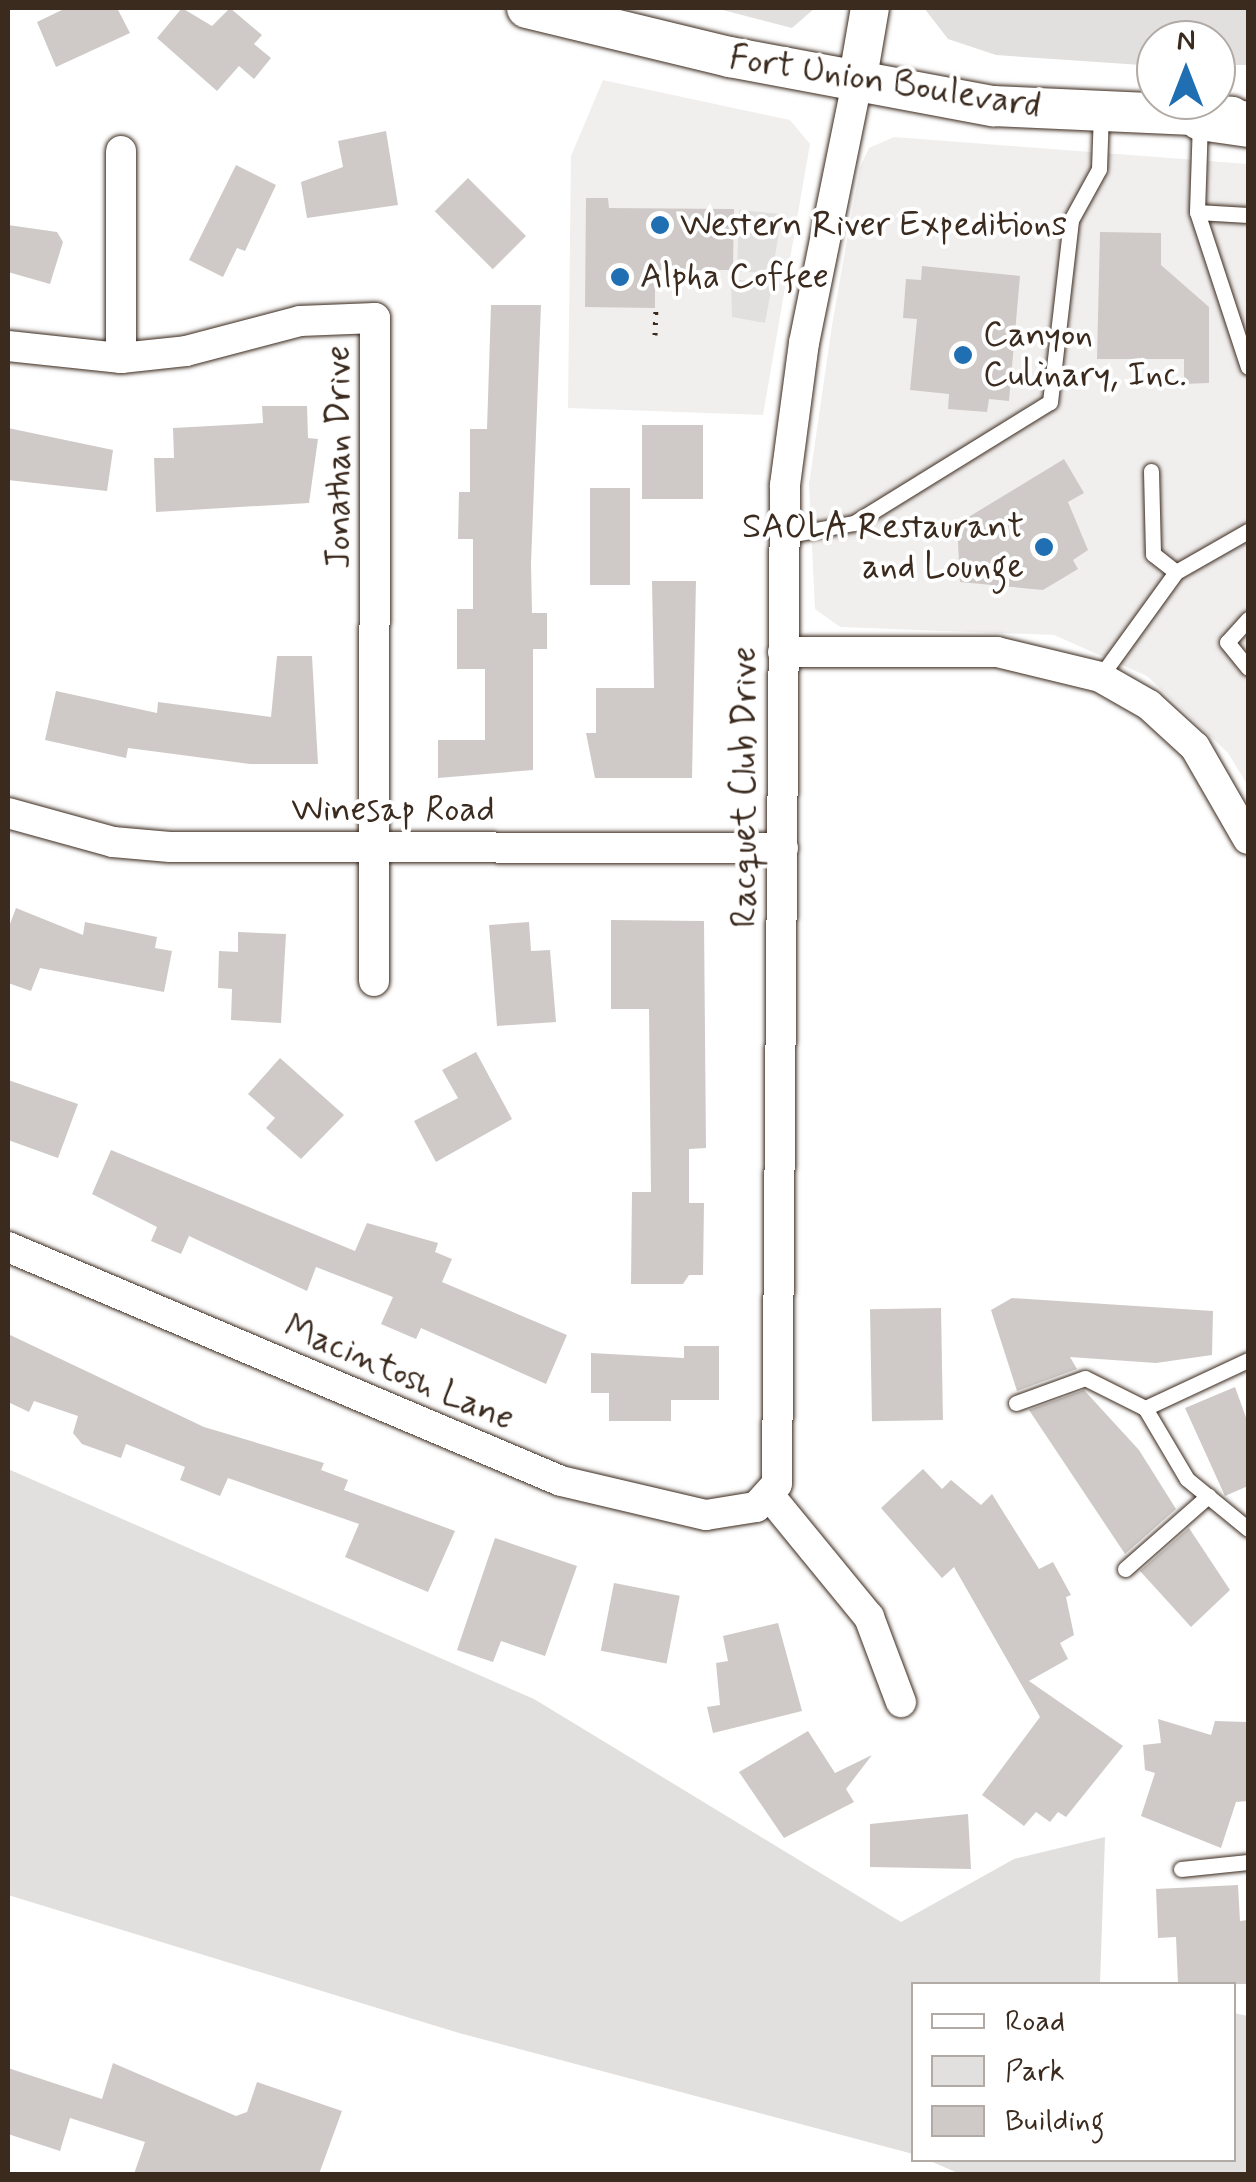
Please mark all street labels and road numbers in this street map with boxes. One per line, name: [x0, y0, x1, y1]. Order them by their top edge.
street label: Fort Union Boulevard: [732, 37, 1038, 127]
street label: Jonathan Drive: [318, 347, 360, 567]
street label: Racquet Club Drive: [724, 644, 766, 930]
street label: Winesap Road: [291, 789, 495, 831]
street label: Macintosh Lane: [278, 1306, 520, 1440]

